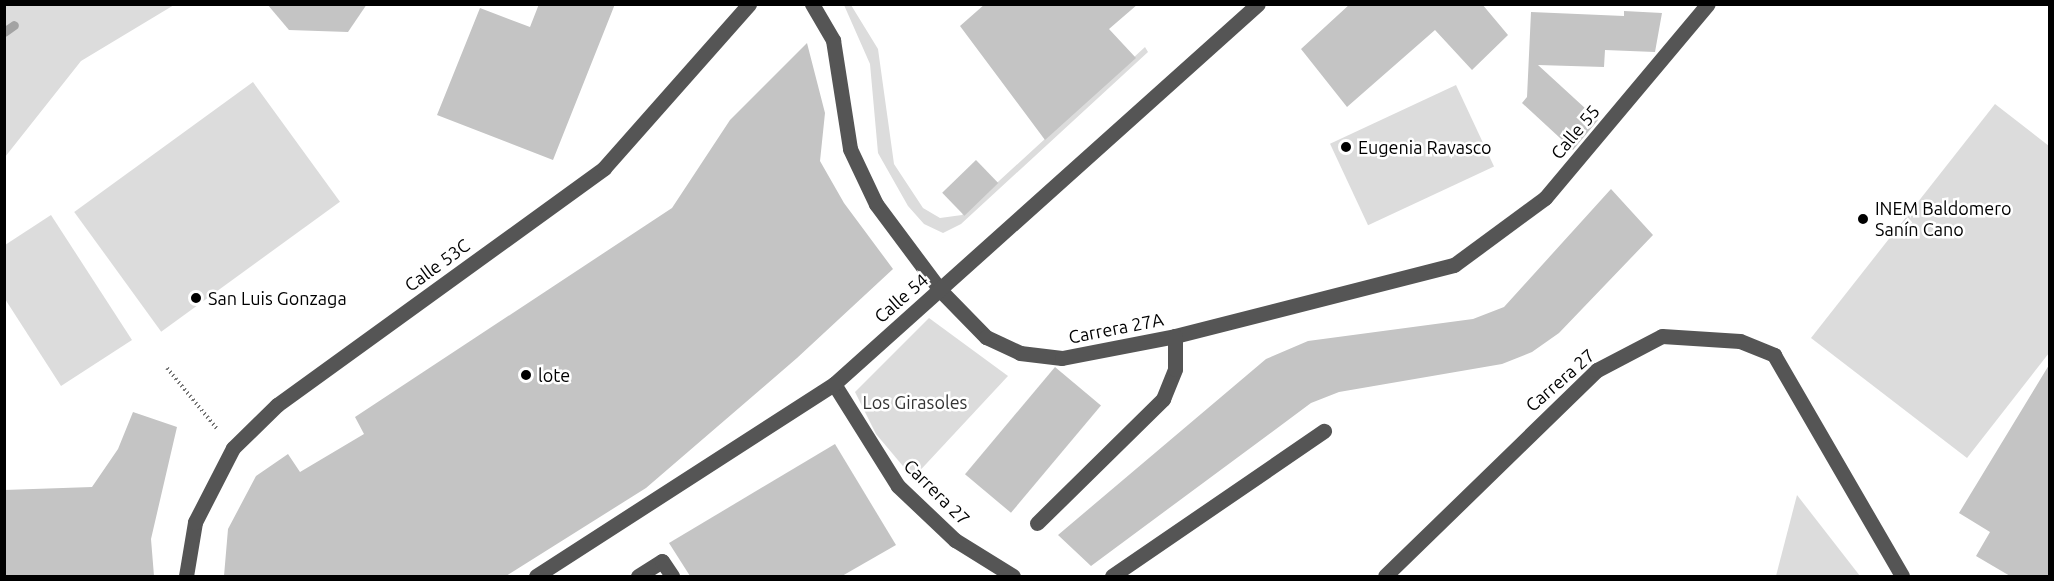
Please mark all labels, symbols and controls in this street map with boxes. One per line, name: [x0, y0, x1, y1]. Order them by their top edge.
street label: Calle 55: [1546, 101, 1604, 163]
place label: Eugenia Ravasco: [1358, 136, 1492, 158]
marker: Eugenia Ravasco: [1339, 140, 1353, 154]
place label: INEM Baldomero Sanín Cano: [1875, 198, 2012, 240]
marker: INEM Baldomero Sanín Cano: [1856, 212, 1870, 226]
street label: Calle 53C: [400, 234, 474, 296]
street label: Calle 54: [870, 269, 932, 327]
place label: San Luis Gonzaga: [208, 287, 347, 309]
marker: San Luis Gonzaga: [189, 291, 203, 305]
street label: Carrera 27A: [1067, 308, 1165, 348]
street label: Carrera 27: [1521, 344, 1599, 416]
place label: lote: [538, 364, 570, 386]
marker: lote: [519, 368, 533, 382]
park label: Los Girasoles: [863, 391, 967, 413]
street label: Carrera 27: [900, 455, 974, 529]

